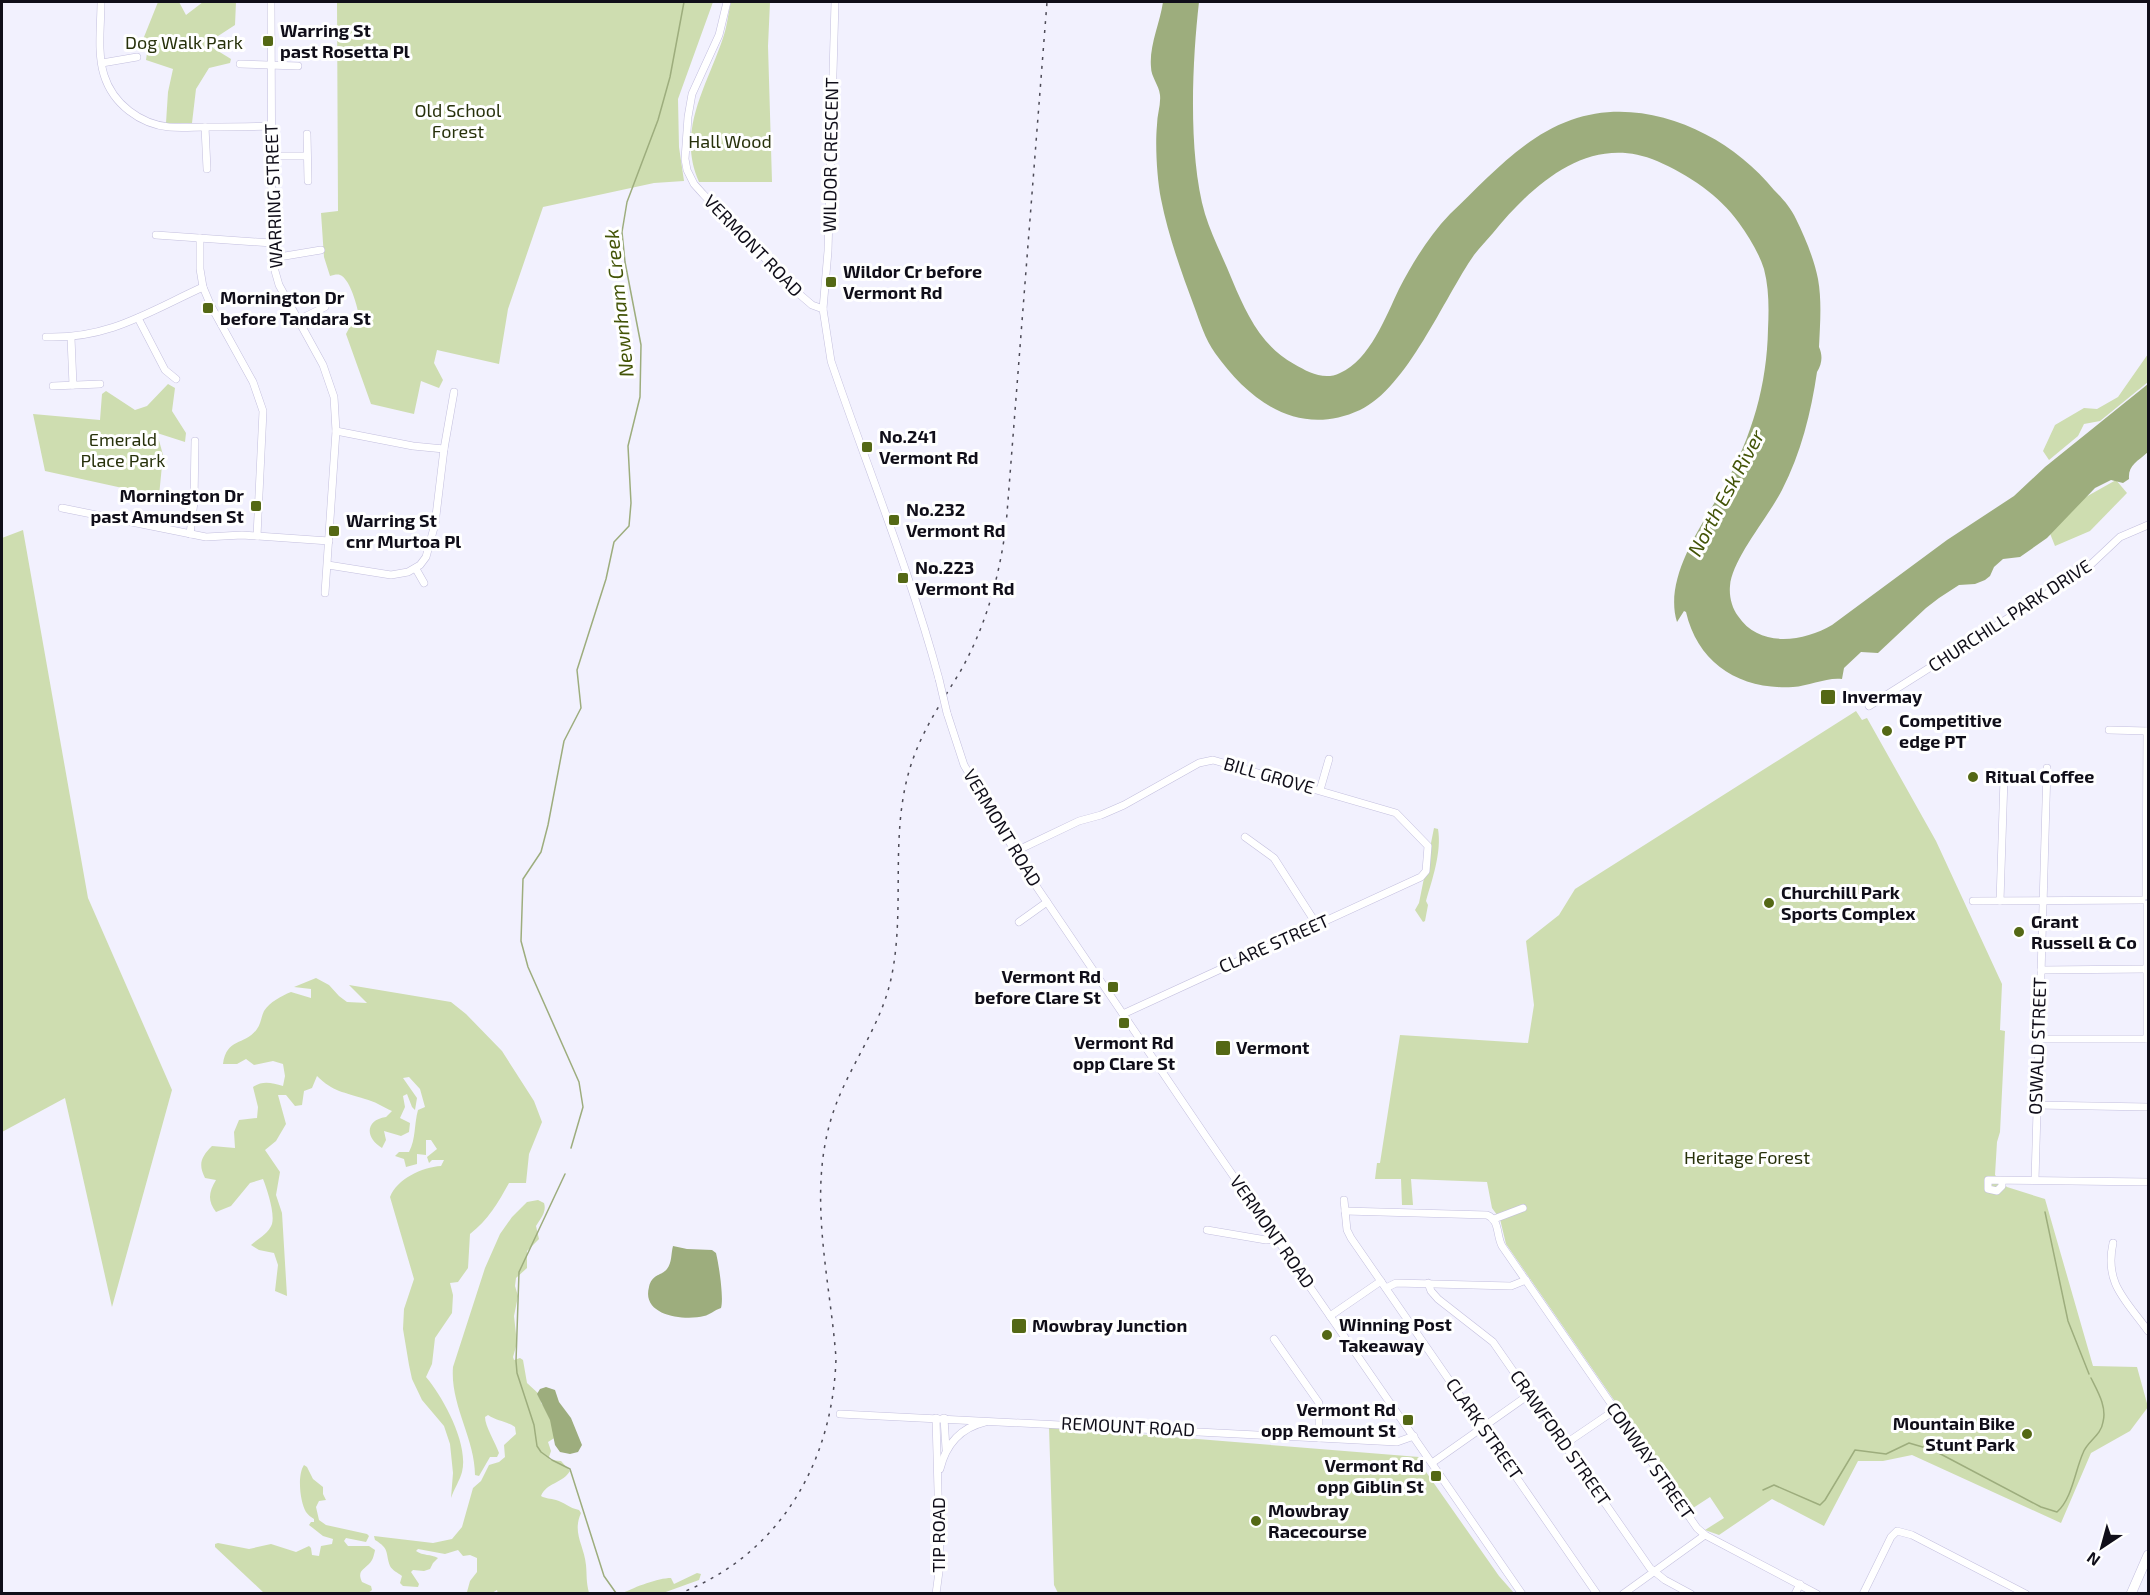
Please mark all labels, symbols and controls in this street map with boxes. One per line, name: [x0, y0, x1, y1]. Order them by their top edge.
place label: Warring St past Rosetta Pl: [280, 19, 410, 62]
park label: Dog Walk Park: [125, 31, 243, 53]
marker: Warring St past Rosetta Pl: [261, 34, 275, 48]
street label: WILDOR CRESCENT: [818, 77, 842, 233]
park label: Old School Forest: [415, 99, 502, 142]
street label: WARRING STREET: [259, 123, 287, 269]
park label: Hall Wood: [688, 130, 772, 152]
street label: VERMONT ROAD: [700, 190, 808, 301]
water label: Newnham Creek: [598, 228, 638, 379]
place label: Wildor Cr before Vermont Rd: [843, 260, 982, 303]
marker: Wildor Cr before Vermont Rd: [824, 275, 838, 289]
place label: Mornington Dr before Tandara St: [220, 286, 371, 329]
marker: Mornington Dr before Tandara St: [201, 301, 215, 315]
water label: North Esk River: [1682, 424, 1769, 560]
place label: No.241 Vermont Rd: [879, 425, 979, 468]
park label: Emerald Place Park: [81, 428, 166, 471]
marker: No.241 Vermont Rd: [860, 440, 874, 454]
place label: Mornington Dr past Amundsen St: [90, 484, 245, 527]
place label: No.232 Vermont Rd: [906, 498, 1006, 541]
marker: Mornington Dr past Amundsen St: [249, 499, 263, 513]
place label: Warring St cnr Murtoa Pl: [346, 509, 461, 552]
marker: No.232 Vermont Rd: [887, 513, 901, 527]
marker: Warring St cnr Murtoa Pl: [327, 524, 341, 538]
street label: CHURCHILL PARK DRIVE: [1924, 554, 2095, 676]
place label: No.223 Vermont Rd: [915, 556, 1015, 599]
marker: No.223 Vermont Rd: [896, 571, 910, 585]
place label: Invermay: [1842, 685, 1923, 707]
marker: Invermay: [1819, 688, 1837, 706]
place label: Competitive edge PT: [1899, 709, 2002, 752]
marker: Competitive edge PT: [1880, 724, 1894, 738]
street label: BILL GROVE: [1221, 752, 1317, 798]
street label: VERMONT ROAD: [959, 765, 1047, 890]
place label: Ritual Coffee: [1985, 765, 2094, 787]
marker: Ritual Coffee: [1966, 770, 1980, 784]
place label: Churchill Park Sports Complex: [1781, 881, 1916, 924]
marker: Churchill Park Sports Complex: [1762, 896, 1776, 910]
street label: CLARE STREET: [1215, 909, 1333, 977]
place label: Grant Russell & Co: [2031, 910, 2137, 953]
marker: Grant Russell & Co: [2012, 925, 2026, 939]
place label: Vermont Rd before Clare St: [975, 965, 1102, 1008]
street label: OSWALD STREET: [2024, 976, 2050, 1115]
marker: Vermont Rd before Clare St: [1106, 980, 1120, 994]
marker: Vermont Rd opp Clare St: [1117, 1016, 1131, 1030]
place label: Vermont Rd opp Clare St: [1073, 1031, 1176, 1074]
place label: Vermont: [1236, 1036, 1310, 1058]
marker: Vermont: [1214, 1039, 1232, 1057]
park label: Heritage Forest: [1684, 1146, 1810, 1168]
street label: VERMONT ROAD: [1226, 1171, 1320, 1292]
place label: Winning Post Takeaway: [1339, 1313, 1453, 1356]
place label: Mowbray Junction: [1032, 1314, 1187, 1336]
marker: Mowbray Junction: [1010, 1317, 1028, 1335]
marker: Winning Post Takeaway: [1320, 1328, 1334, 1342]
street label: CRAWFORD STREET: [1506, 1365, 1616, 1510]
street label: CLARK STREET: [1442, 1374, 1528, 1484]
place label: Vermont Rd opp Remount St: [1261, 1398, 1397, 1441]
street label: CONWAY STREET: [1602, 1398, 1700, 1524]
street label: REMOUNT ROAD: [1061, 1412, 1196, 1440]
place label: Mountain Bike Stunt Park: [1893, 1412, 2015, 1455]
marker: Vermont Rd opp Remount St: [1401, 1413, 1415, 1427]
marker: Mountain Bike Stunt Park: [2020, 1427, 2034, 1441]
place label: Vermont Rd opp Giblin St: [1317, 1454, 1425, 1497]
marker: Vermont Rd opp Giblin St: [1429, 1469, 1443, 1483]
street label: TIP ROAD: [927, 1497, 949, 1573]
place label: Mowbray Racecourse: [1268, 1499, 1367, 1542]
marker: Mowbray Racecourse: [1249, 1514, 1263, 1528]
north arrow: [2072, 1517, 2132, 1577]
text: N: [2083, 1548, 2103, 1571]

